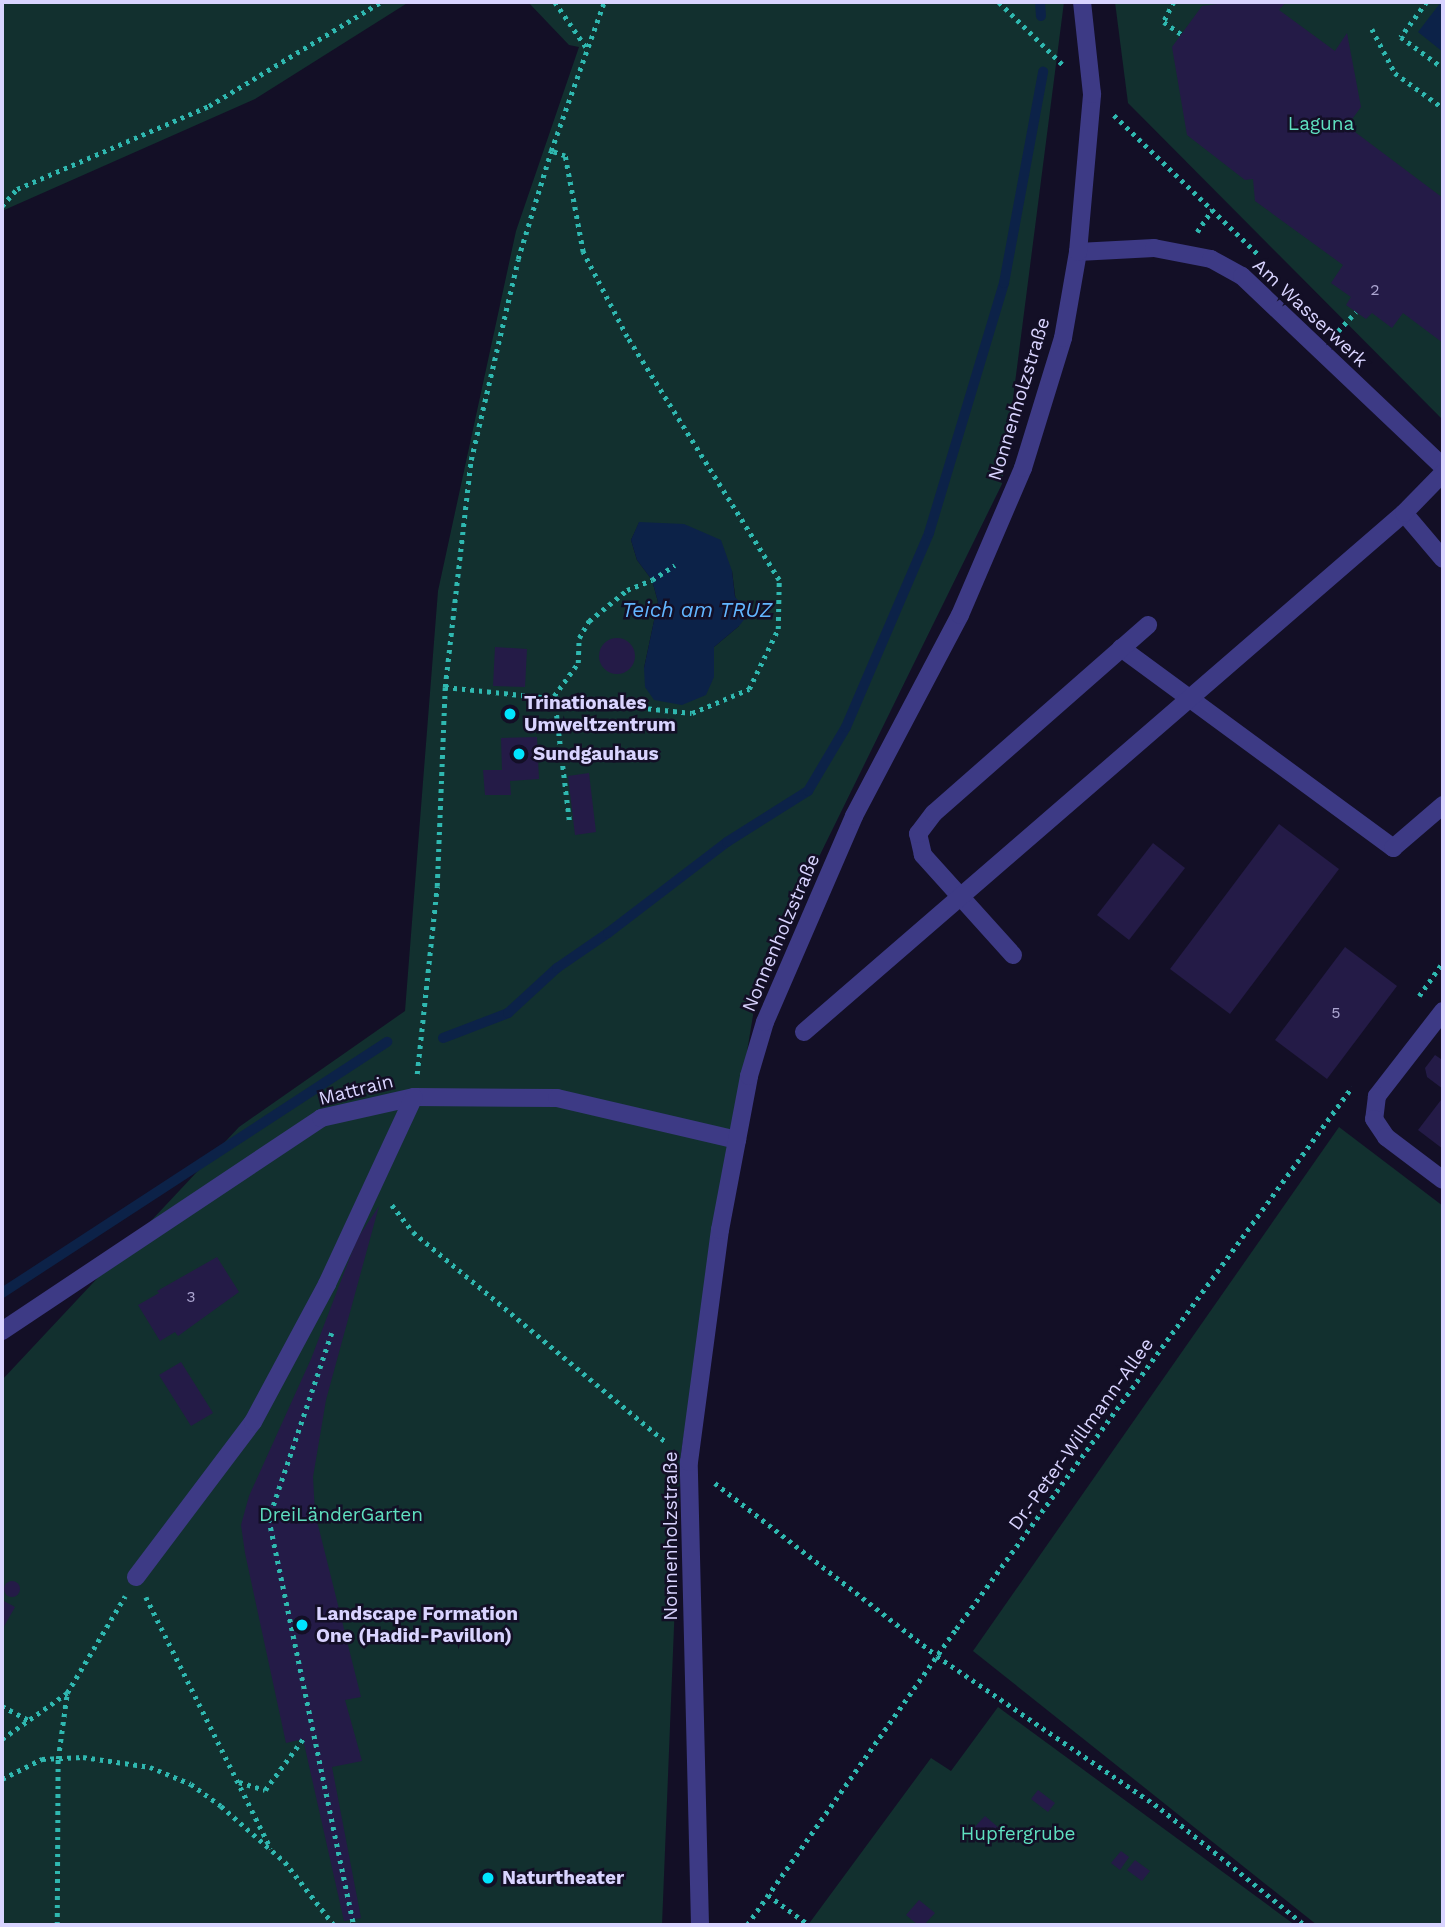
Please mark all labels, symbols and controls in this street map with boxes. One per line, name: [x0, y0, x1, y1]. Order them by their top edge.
park label: Laguna: [1288, 113, 1354, 135]
street label: Am Wasserwerk: [1248, 254, 1372, 372]
house number: 2: [1370, 280, 1380, 300]
street label: Nonnenholzstraße: [983, 315, 1055, 483]
water label: Teich am TRUZ: [621, 597, 773, 623]
place label: Trinationales Umweltzentrum: [524, 692, 676, 736]
marker: Trinationales Umweltzentrum: [502, 706, 518, 722]
place label: Sundgauhaus: [533, 743, 659, 765]
marker: Sundgauhaus: [511, 746, 527, 762]
street label: Nonnenholzstraße: [737, 851, 825, 1015]
house number: 5: [1331, 1003, 1341, 1023]
street label: Mattrain: [316, 1070, 396, 1110]
house number: 3: [186, 1287, 196, 1307]
street label: Dr.-Peter-Willmann-Allee: [1004, 1333, 1158, 1535]
street label: Nonnenholzstraße: [660, 1451, 682, 1621]
park label: DreiLänderGarten: [259, 1504, 423, 1526]
place label: Landscape Formation One (Hadid-Pavillon): [316, 1603, 518, 1647]
marker: Landscape Formation One (Hadid-Pavillon): [294, 1617, 310, 1633]
park label: Hupfergrube: [960, 1823, 1076, 1845]
place label: Naturtheater: [502, 1867, 624, 1889]
marker: Naturtheater: [480, 1870, 496, 1886]

